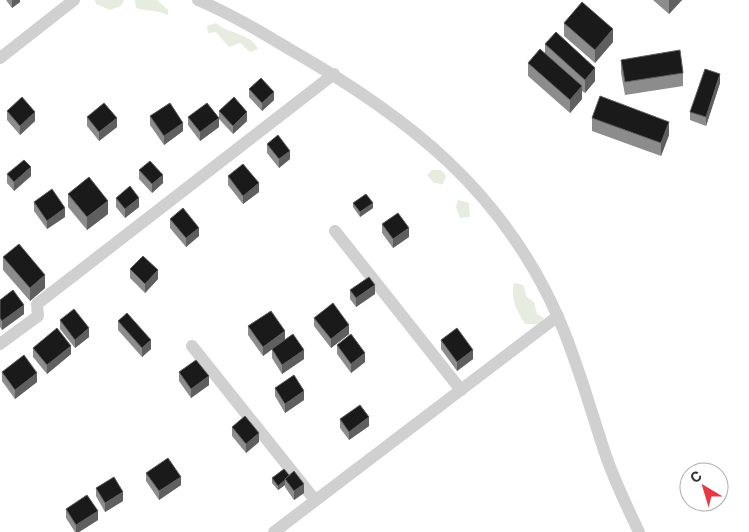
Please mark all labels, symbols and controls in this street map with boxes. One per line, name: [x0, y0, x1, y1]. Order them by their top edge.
north arrow: [679, 462, 729, 512]
text: С: [686, 466, 705, 486]

